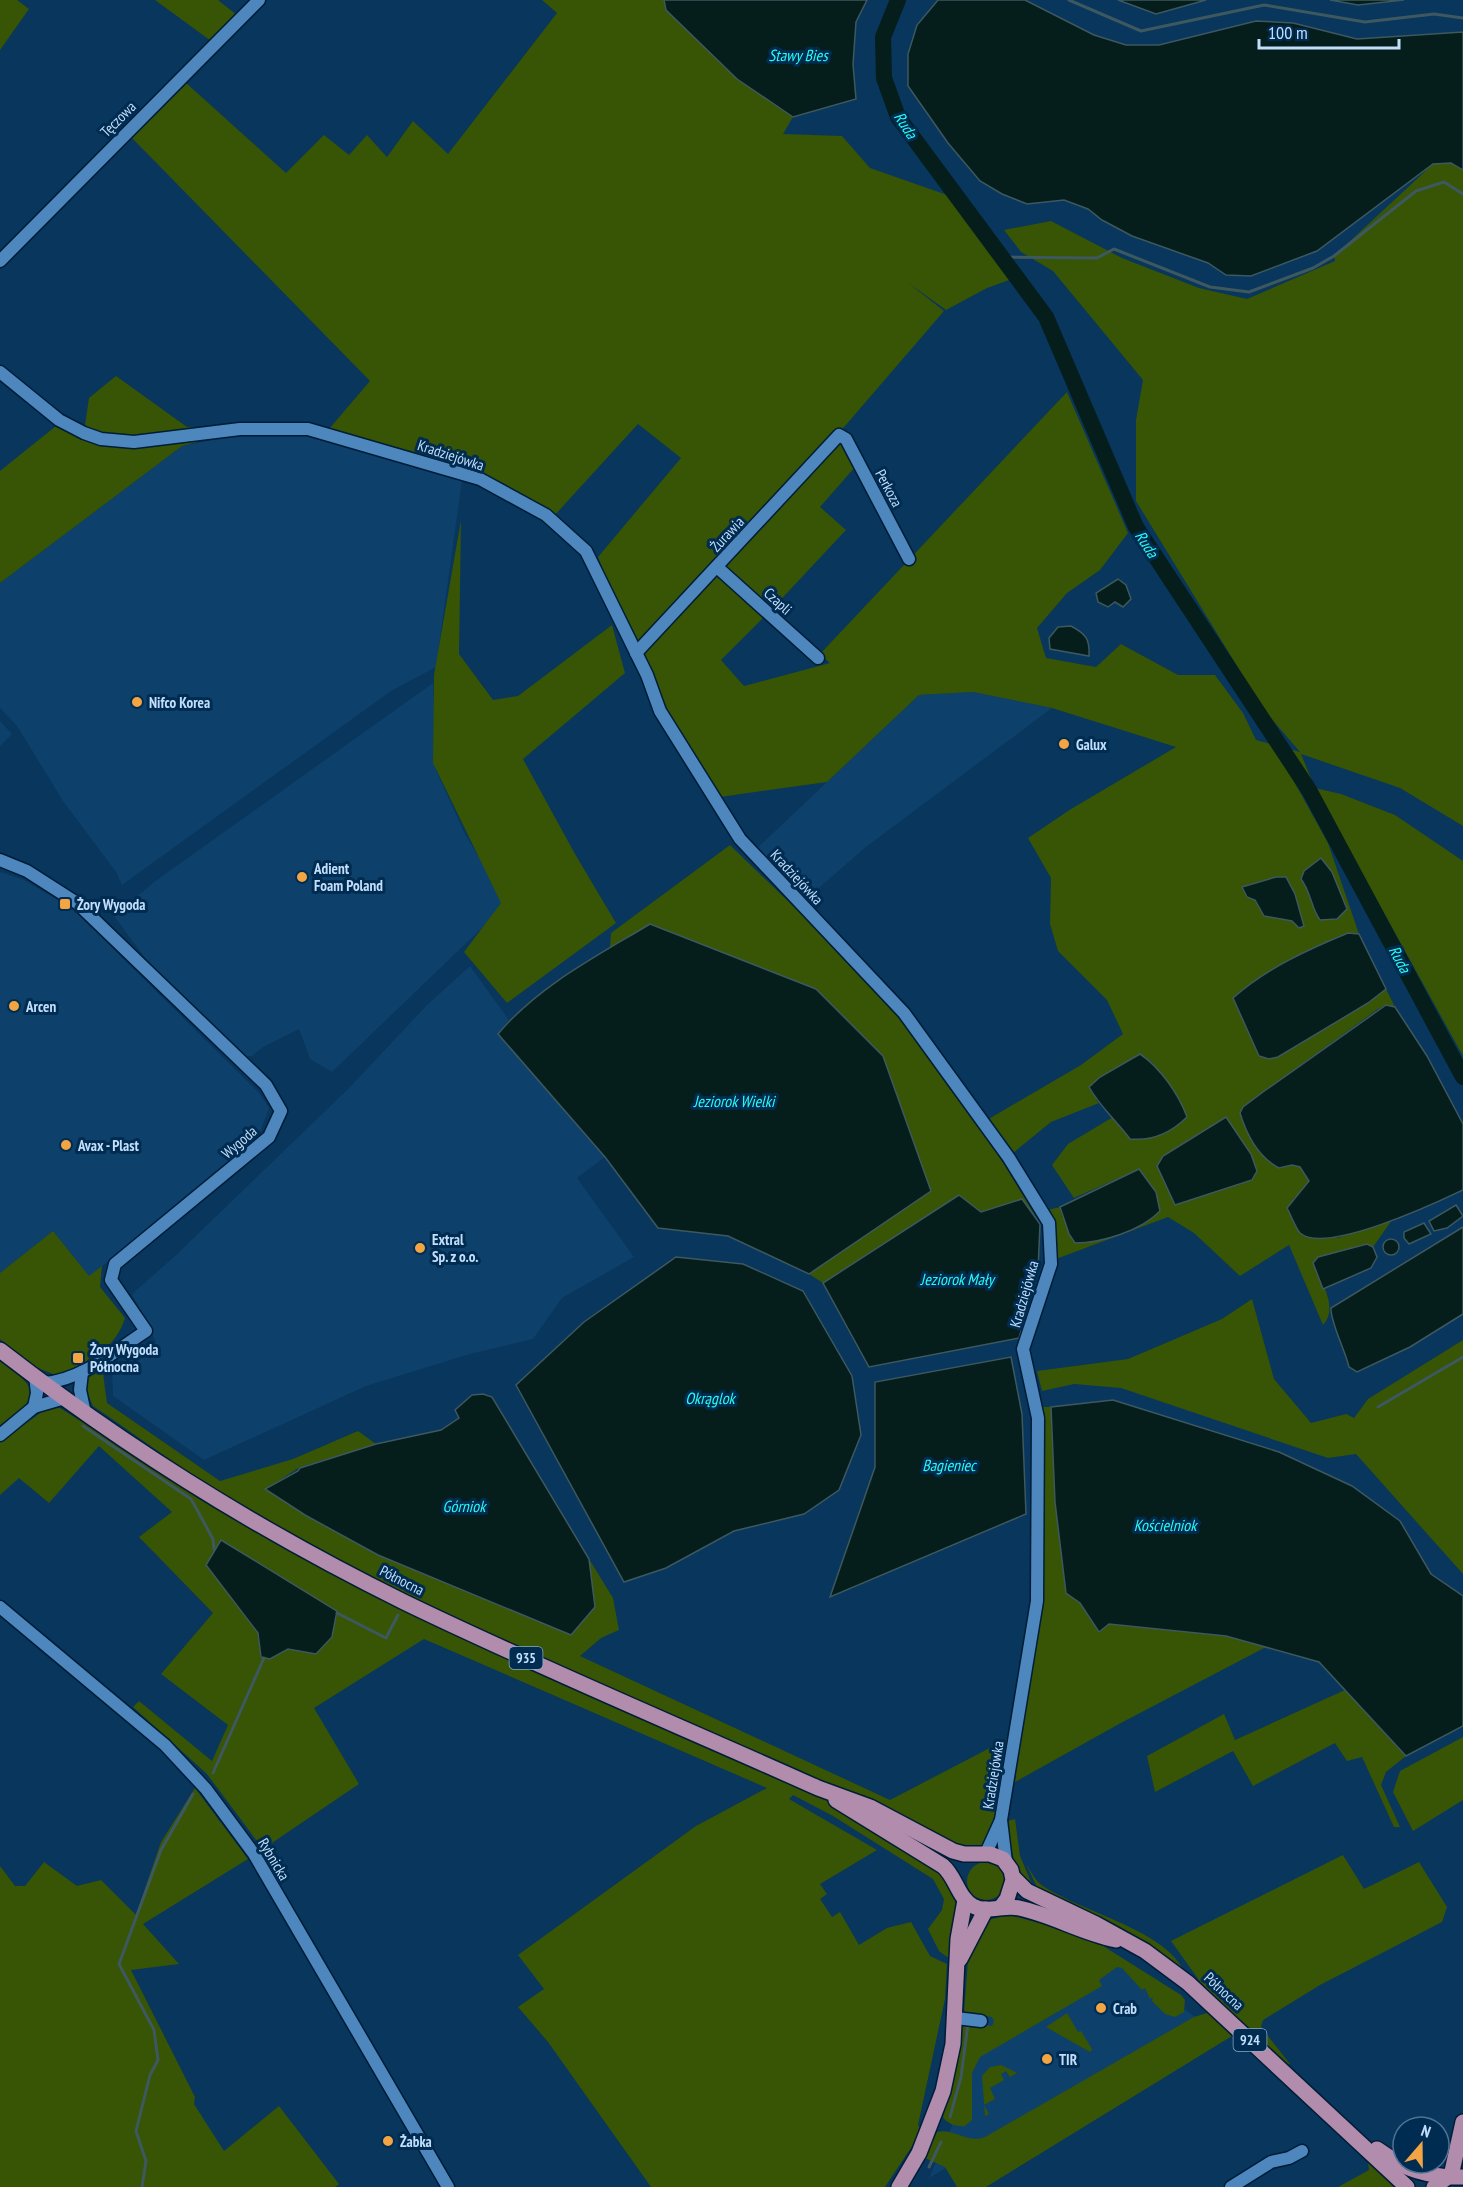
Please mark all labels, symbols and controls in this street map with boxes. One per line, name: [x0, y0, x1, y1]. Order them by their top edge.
scale bar: [1259, 12, 1398, 50]
text: 100 m: [1268, 21, 1308, 44]
water label: Stawy Bies: [768, 45, 829, 65]
street label: Tęczowa: [96, 97, 140, 141]
water label: Ruda: [890, 108, 923, 144]
street label: Kradziejówka: [415, 435, 487, 475]
street label: Perkoza: [871, 466, 907, 510]
street label: Żurawia: [706, 512, 748, 556]
water label: Ruda: [1131, 527, 1164, 563]
street label: Czapli: [760, 583, 796, 619]
place label: Nifco Korea: [149, 693, 210, 712]
marker: Nifco Korea: [130, 695, 144, 709]
place label: Galux: [1076, 735, 1107, 754]
marker: Galux: [1057, 737, 1071, 751]
street label: Kradziejówka: [767, 845, 827, 909]
place label: Adient Foam Poland: [313, 859, 383, 895]
marker: Adient Foam Poland: [295, 870, 309, 884]
place label: Żory Wygoda: [77, 895, 145, 914]
marker: Żory Wygoda: [58, 897, 72, 911]
water label: Ruda: [1385, 942, 1416, 977]
place label: Arcen: [25, 997, 56, 1016]
marker: Arcen: [7, 999, 21, 1013]
water label: Jeziorok Wielki: [693, 1091, 777, 1111]
street label: Wygoda: [217, 1121, 261, 1163]
place label: Avax - Plast: [77, 1136, 139, 1155]
marker: Avax - Plast: [59, 1138, 73, 1152]
place label: Extral Sp. z o.o.: [432, 1230, 478, 1266]
marker: Extral Sp. z o.o.: [413, 1241, 427, 1255]
street label: Kradziejówka: [1005, 1258, 1043, 1330]
water label: Jeziorok Mały: [919, 1269, 996, 1289]
place label: Żory Wygoda Północna: [90, 1340, 158, 1376]
marker: Żory Wygoda Północna: [71, 1351, 85, 1365]
water label: Okrąglok: [685, 1388, 737, 1408]
water label: Bagieniec: [922, 1455, 978, 1475]
water label: Górniok: [443, 1496, 487, 1516]
water label: Kościelniok: [1134, 1515, 1198, 1535]
street label: Północna: [377, 1561, 427, 1599]
road number: 935: [510, 1647, 542, 1669]
street label: Kradziejówka: [978, 1740, 1008, 1810]
street label: Rybnicka: [254, 1834, 294, 1884]
street label: Północna: [1200, 1968, 1248, 2014]
place label: Crab: [1113, 1999, 1137, 2018]
marker: Crab: [1094, 2001, 1108, 2015]
road number: 924: [1234, 2029, 1266, 2051]
place label: TIR: [1059, 2050, 1078, 2069]
marker: TIR: [1040, 2052, 1054, 2066]
north arrow: [1391, 2115, 1451, 2175]
text: N: [1419, 2120, 1434, 2142]
place label: Żabka: [400, 2132, 432, 2151]
marker: Żabka: [381, 2134, 395, 2148]

